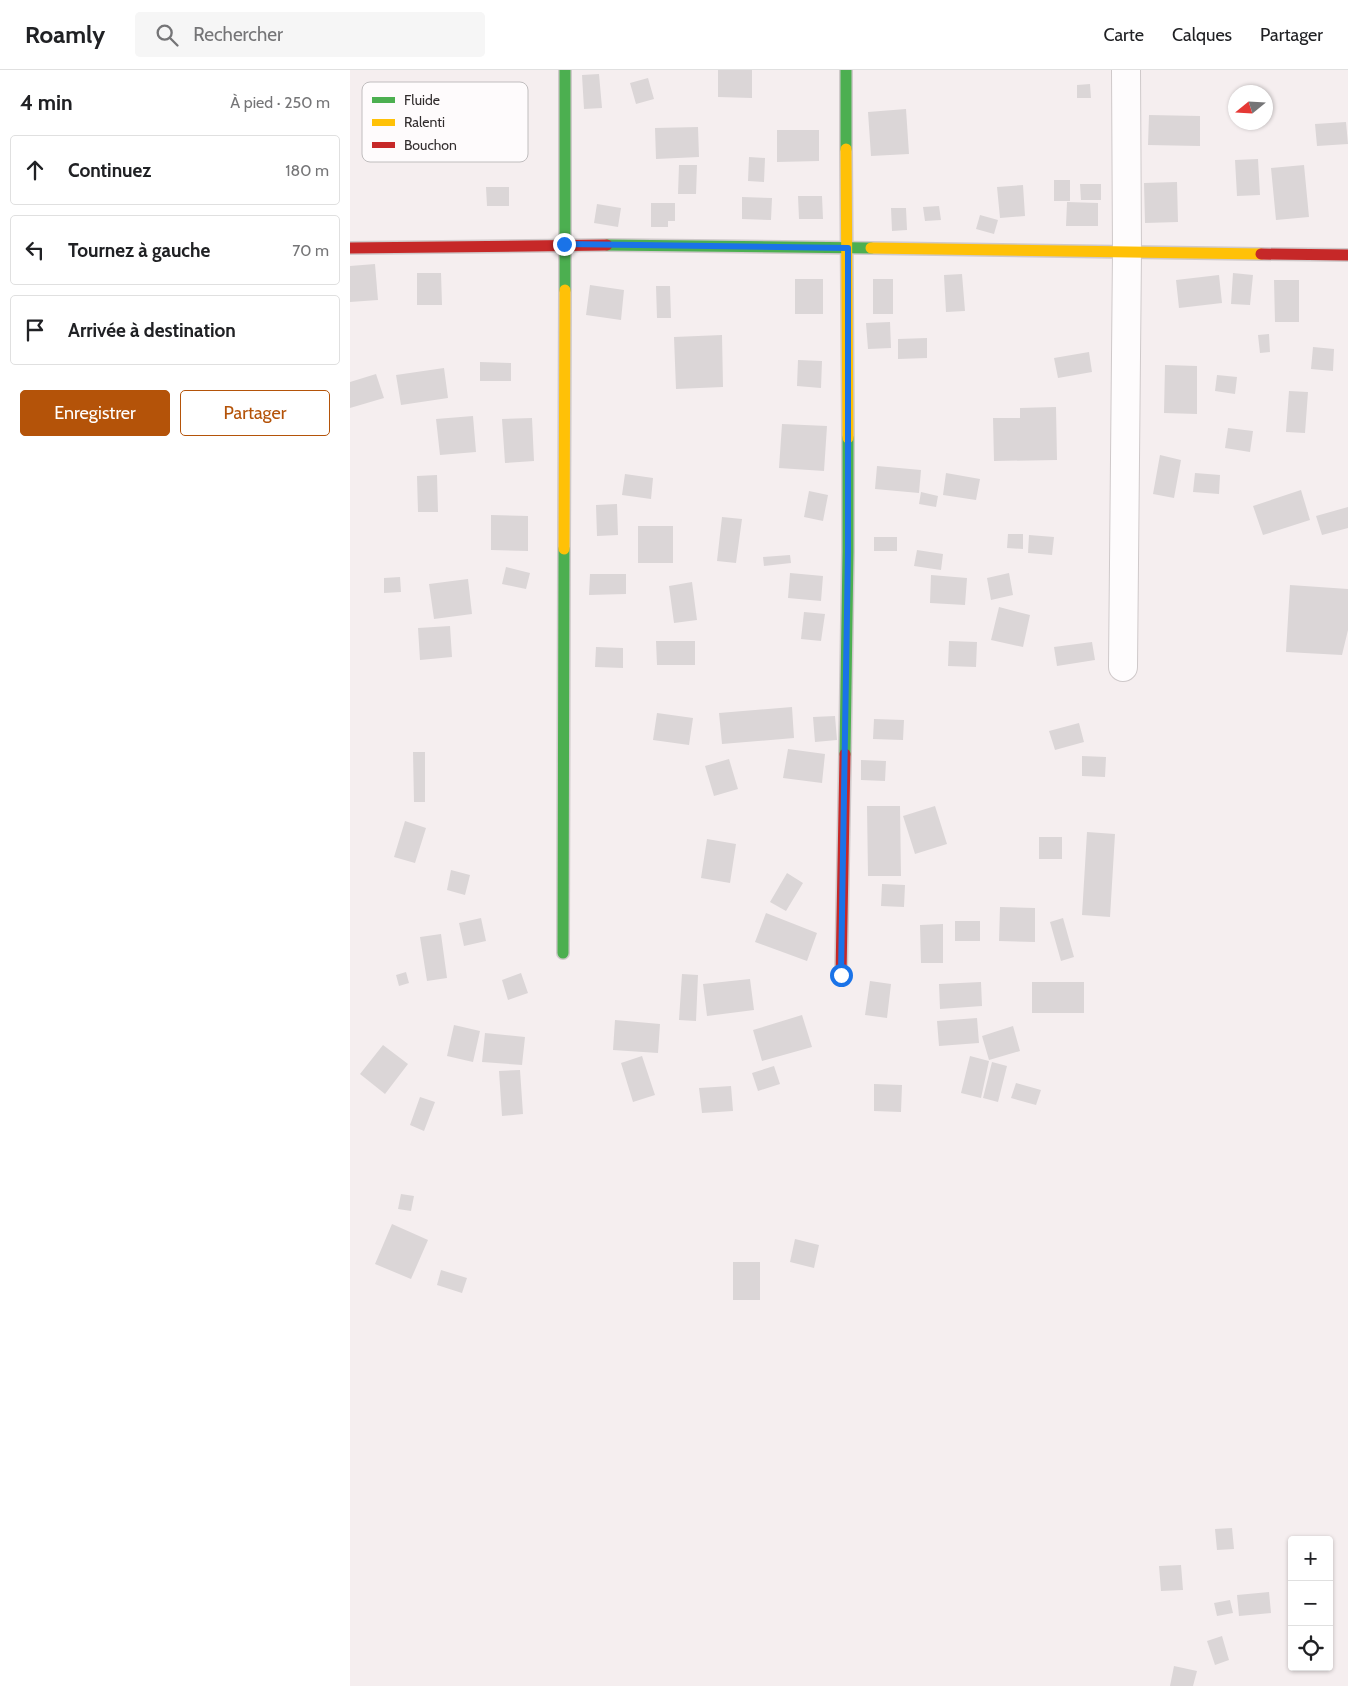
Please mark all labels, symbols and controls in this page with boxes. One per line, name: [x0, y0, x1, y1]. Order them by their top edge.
search box: [135, 12, 485, 57]
text: Roamly: [25, 20, 105, 49]
icon: search: [153, 21, 181, 49]
text: Rechercher: [193, 23, 283, 46]
text: Carte: [1103, 24, 1144, 46]
text: Calques: [1172, 24, 1232, 46]
text: Partager: [1260, 24, 1323, 46]
legend: [362, 82, 528, 162]
north arrow: [1228, 85, 1273, 130]
text: 4 min: [20, 90, 73, 115]
text: Fluide: [404, 91, 440, 109]
text: À pied · 250 m: [230, 93, 330, 112]
text: Ralenti: [404, 113, 445, 131]
text: Bouchon: [404, 136, 457, 154]
icon: ahead: [21, 156, 49, 184]
text: Continuez: [68, 159, 151, 182]
text: 180 m: [285, 161, 329, 180]
route end: [553, 233, 576, 256]
icon: left: [21, 236, 49, 264]
text: Tournez à gauche: [68, 239, 210, 262]
text: 70 m: [292, 241, 329, 260]
icon: arrive: [21, 316, 49, 344]
text: Arrivée à destination: [68, 319, 236, 342]
button: Enregistrer: [20, 390, 170, 436]
button: Partager: [180, 390, 330, 436]
route start: [830, 964, 853, 987]
map controls: [1288, 1536, 1333, 1671]
button: +: [1288, 1536, 1333, 1581]
button: −: [1288, 1581, 1333, 1626]
button: locate: [1288, 1626, 1333, 1671]

